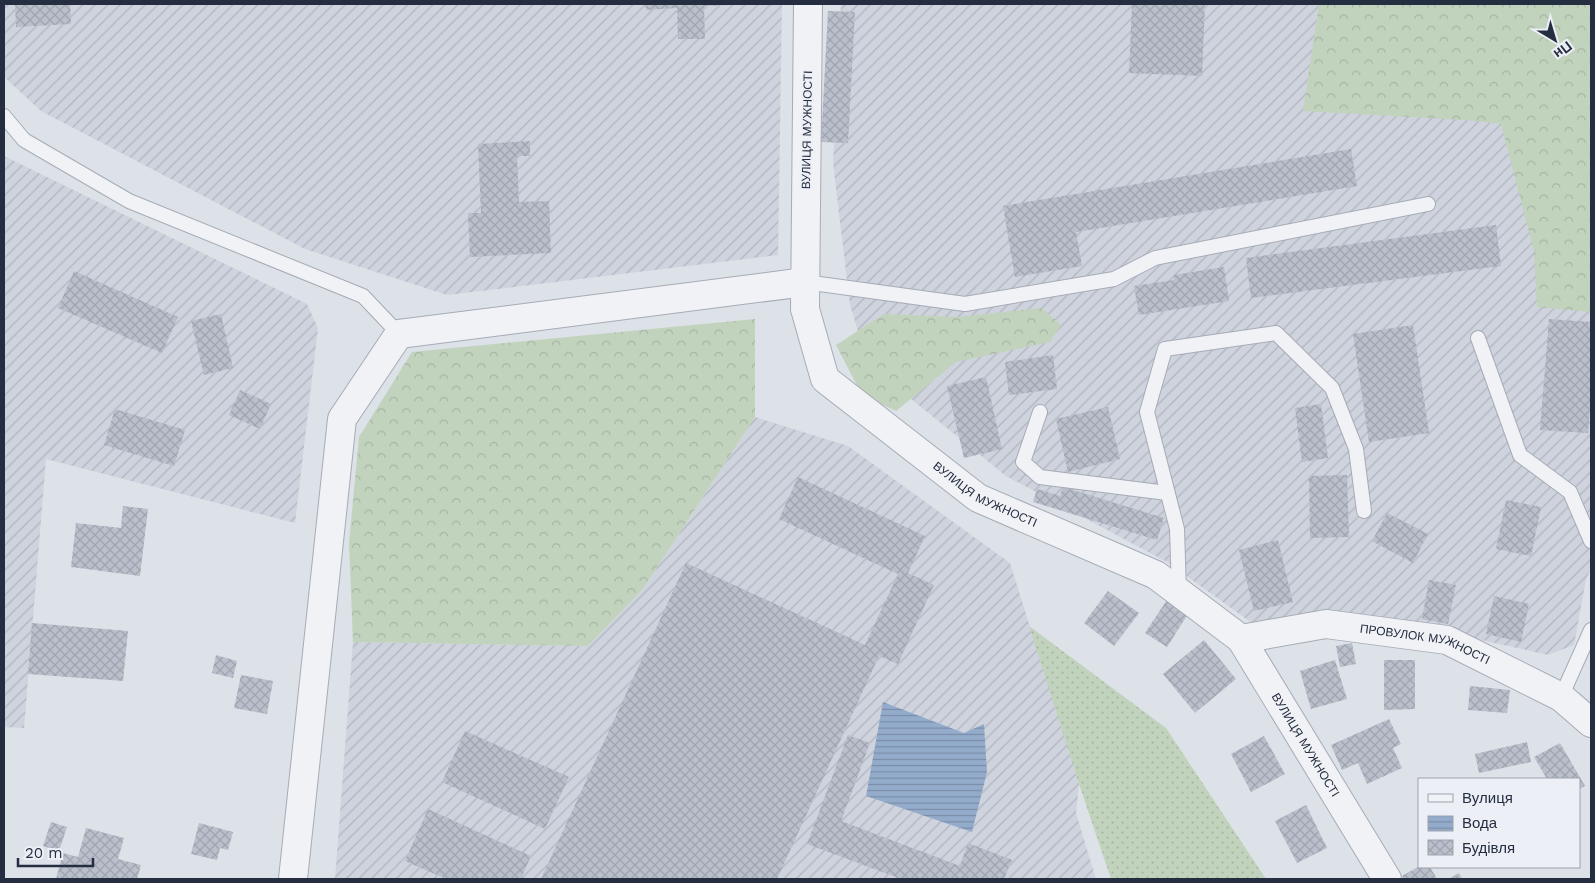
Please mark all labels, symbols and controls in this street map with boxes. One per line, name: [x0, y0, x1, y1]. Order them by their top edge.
north arrow: [1530, 15, 1580, 65]
text: Пн: [1551, 38, 1575, 62]
street label: ВУЛИЦЯ МУЖНОСТІ: [799, 71, 815, 189]
street label: ВУЛИЦЯ МУЖНОСТІ: [930, 459, 1039, 530]
street label: ПРОВУЛОК МУЖНОСТІ: [1359, 622, 1492, 667]
street label: ВУЛИЦЯ МУЖНОСТІ: [1269, 691, 1342, 799]
legend: [1418, 778, 1580, 868]
text: Вулиця: [1462, 789, 1513, 807]
text: Вода: [1462, 814, 1498, 832]
scale bar: [18, 836, 92, 868]
text: Будівля: [1462, 839, 1515, 857]
text: 20 m: [25, 844, 63, 862]

